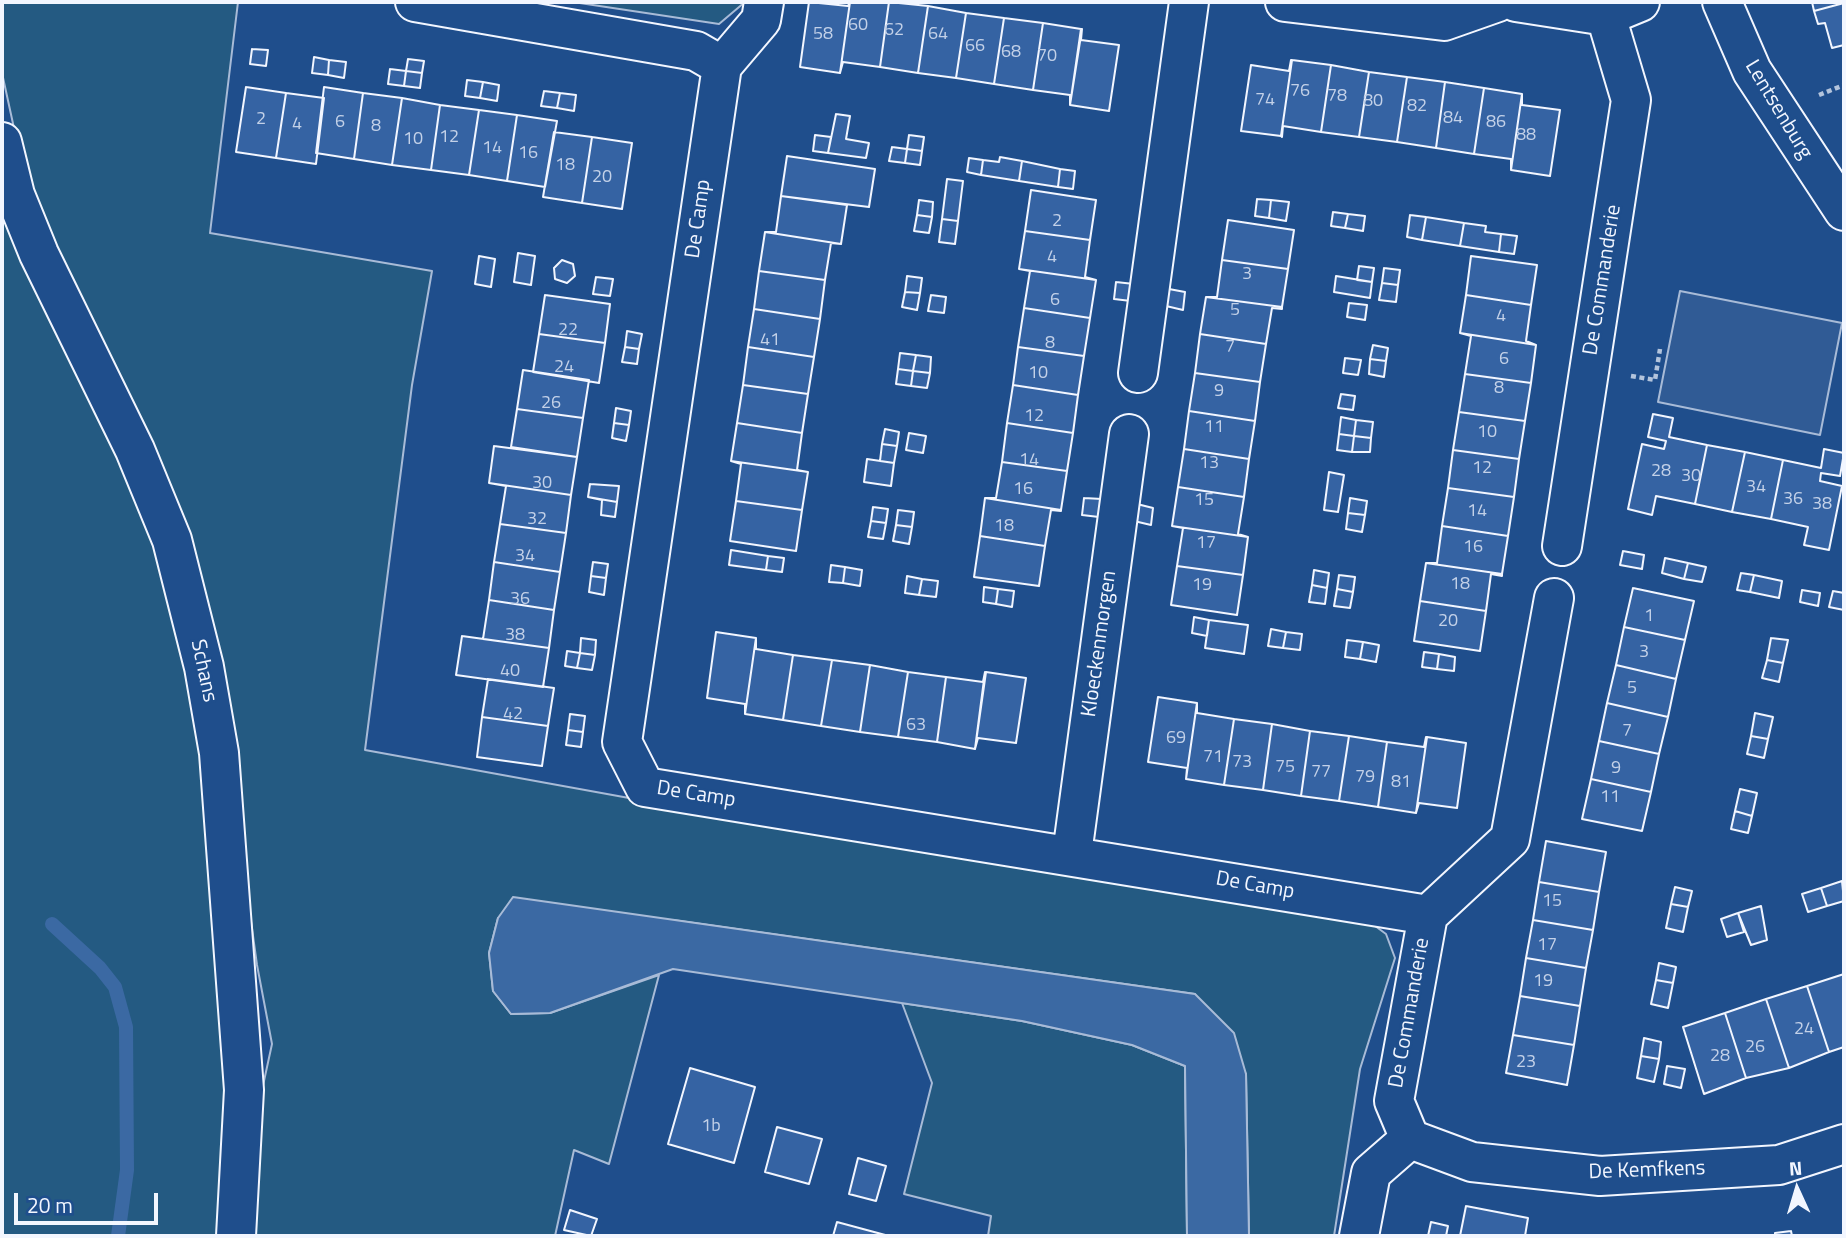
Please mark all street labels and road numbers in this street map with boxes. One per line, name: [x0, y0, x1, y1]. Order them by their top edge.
street label: Lentsenburg: [1739, 56, 1817, 164]
street label: De Camp: [681, 178, 717, 260]
street label: De Commanderie: [1579, 203, 1627, 357]
street label: Kloeckenmorgen: [1077, 569, 1123, 719]
street label: Schans: [184, 637, 222, 705]
street label: De Camp: [655, 776, 737, 814]
street label: De Camp: [1214, 867, 1296, 905]
street label: De Commanderie: [1384, 936, 1436, 1090]
street label: De Kemfkens: [1588, 1156, 1706, 1186]

